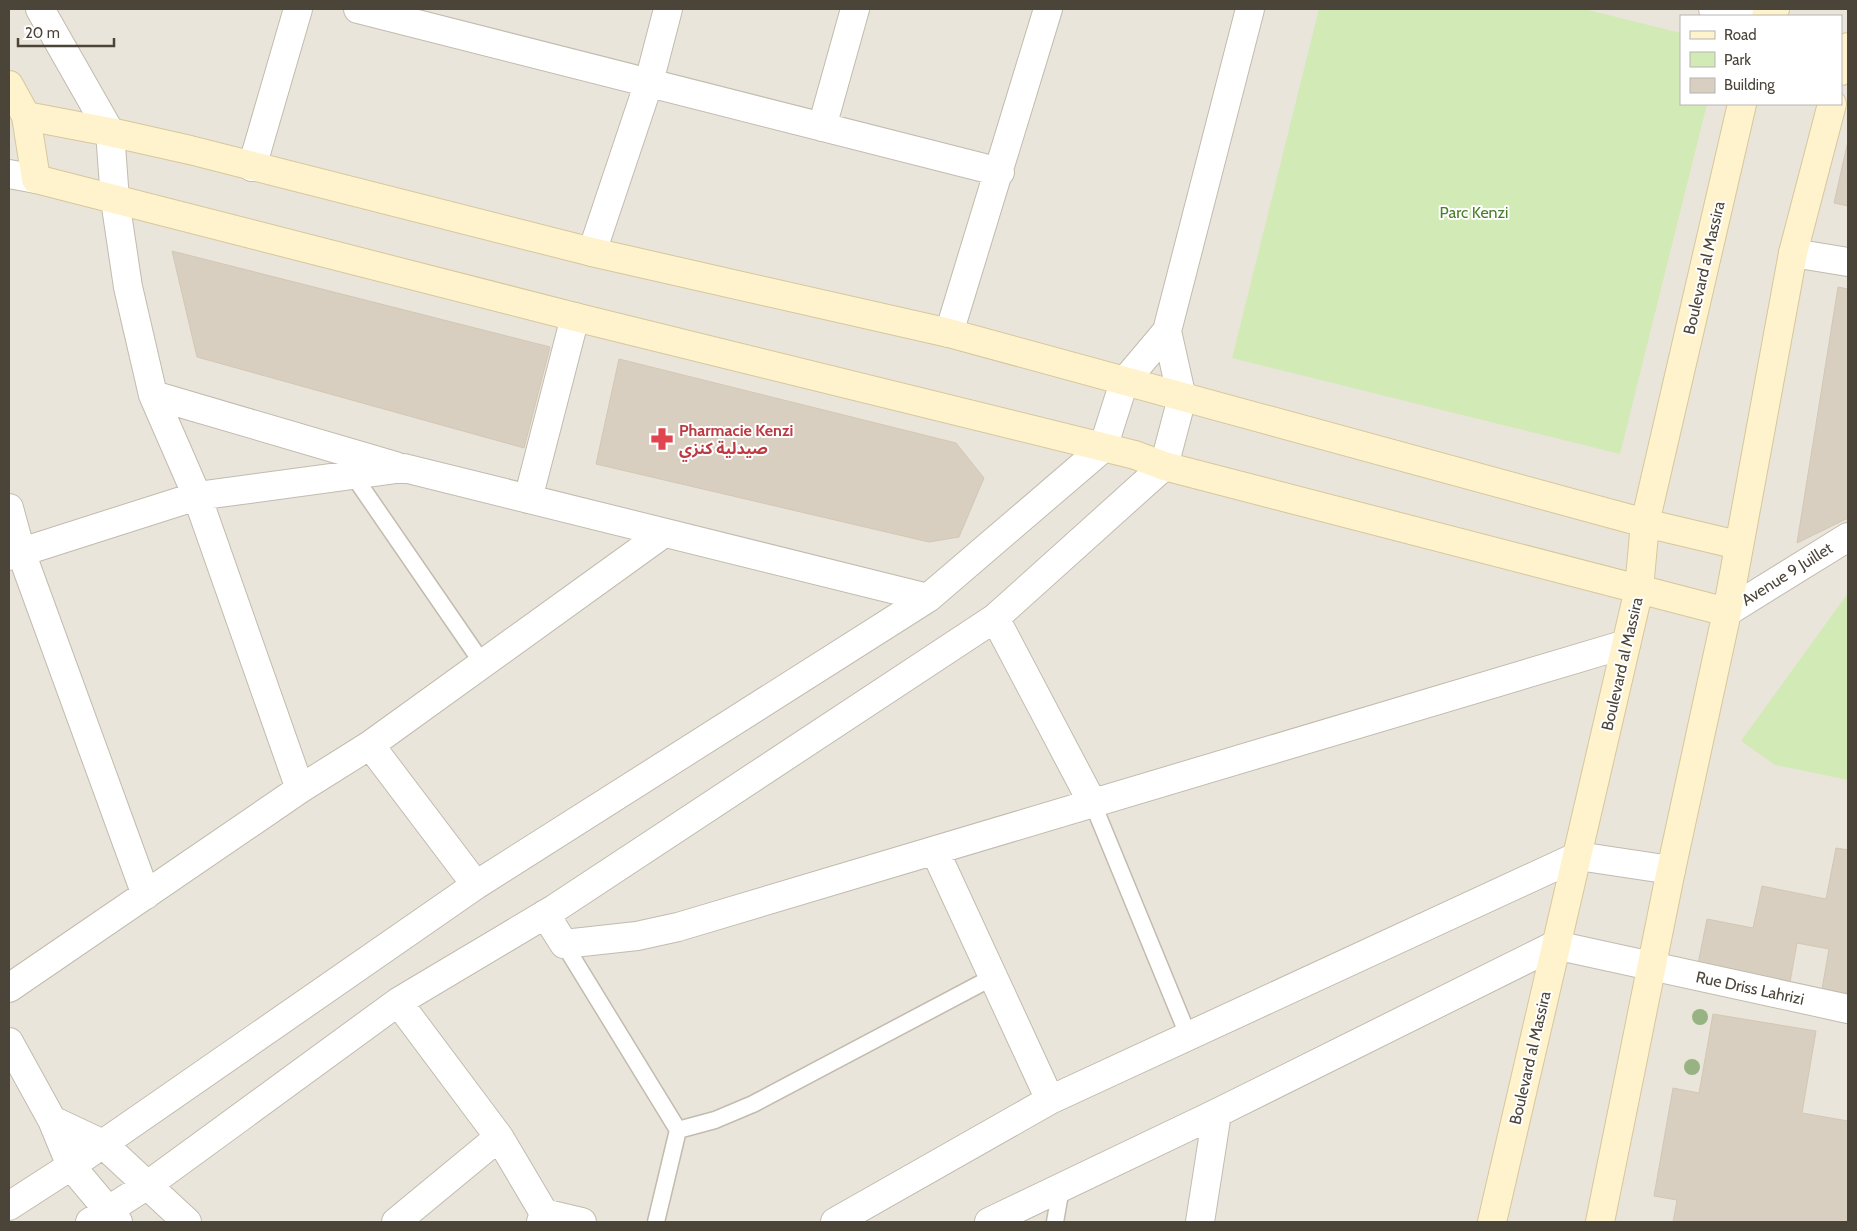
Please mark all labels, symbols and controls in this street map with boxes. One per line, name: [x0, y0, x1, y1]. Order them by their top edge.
scale bar: [18, 15, 114, 47]
legend: [1680, 15, 1842, 105]
text: 20 m: [25, 24, 60, 42]
text: Road: [1724, 26, 1757, 44]
text: Park: [1724, 51, 1751, 69]
text: Building: [1724, 76, 1775, 94]
street label: Boulevard al Massira: [1679, 199, 1729, 337]
park label: Parc Kenzi: [1440, 203, 1508, 222]
place label: Pharmacie Kenzi صيدلية كنزي: [679, 421, 793, 461]
pharmacy icon: Pharmacie Kenzi صيدلية كنزي: [649, 426, 675, 452]
street label: Avenue 9 Juillet: [1738, 538, 1837, 610]
street label: Boulevard al Massira: [1597, 595, 1647, 733]
street label: Rue Driss Lahrizi: [1694, 967, 1806, 1009]
street label: Boulevard al Massira: [1505, 989, 1555, 1127]

